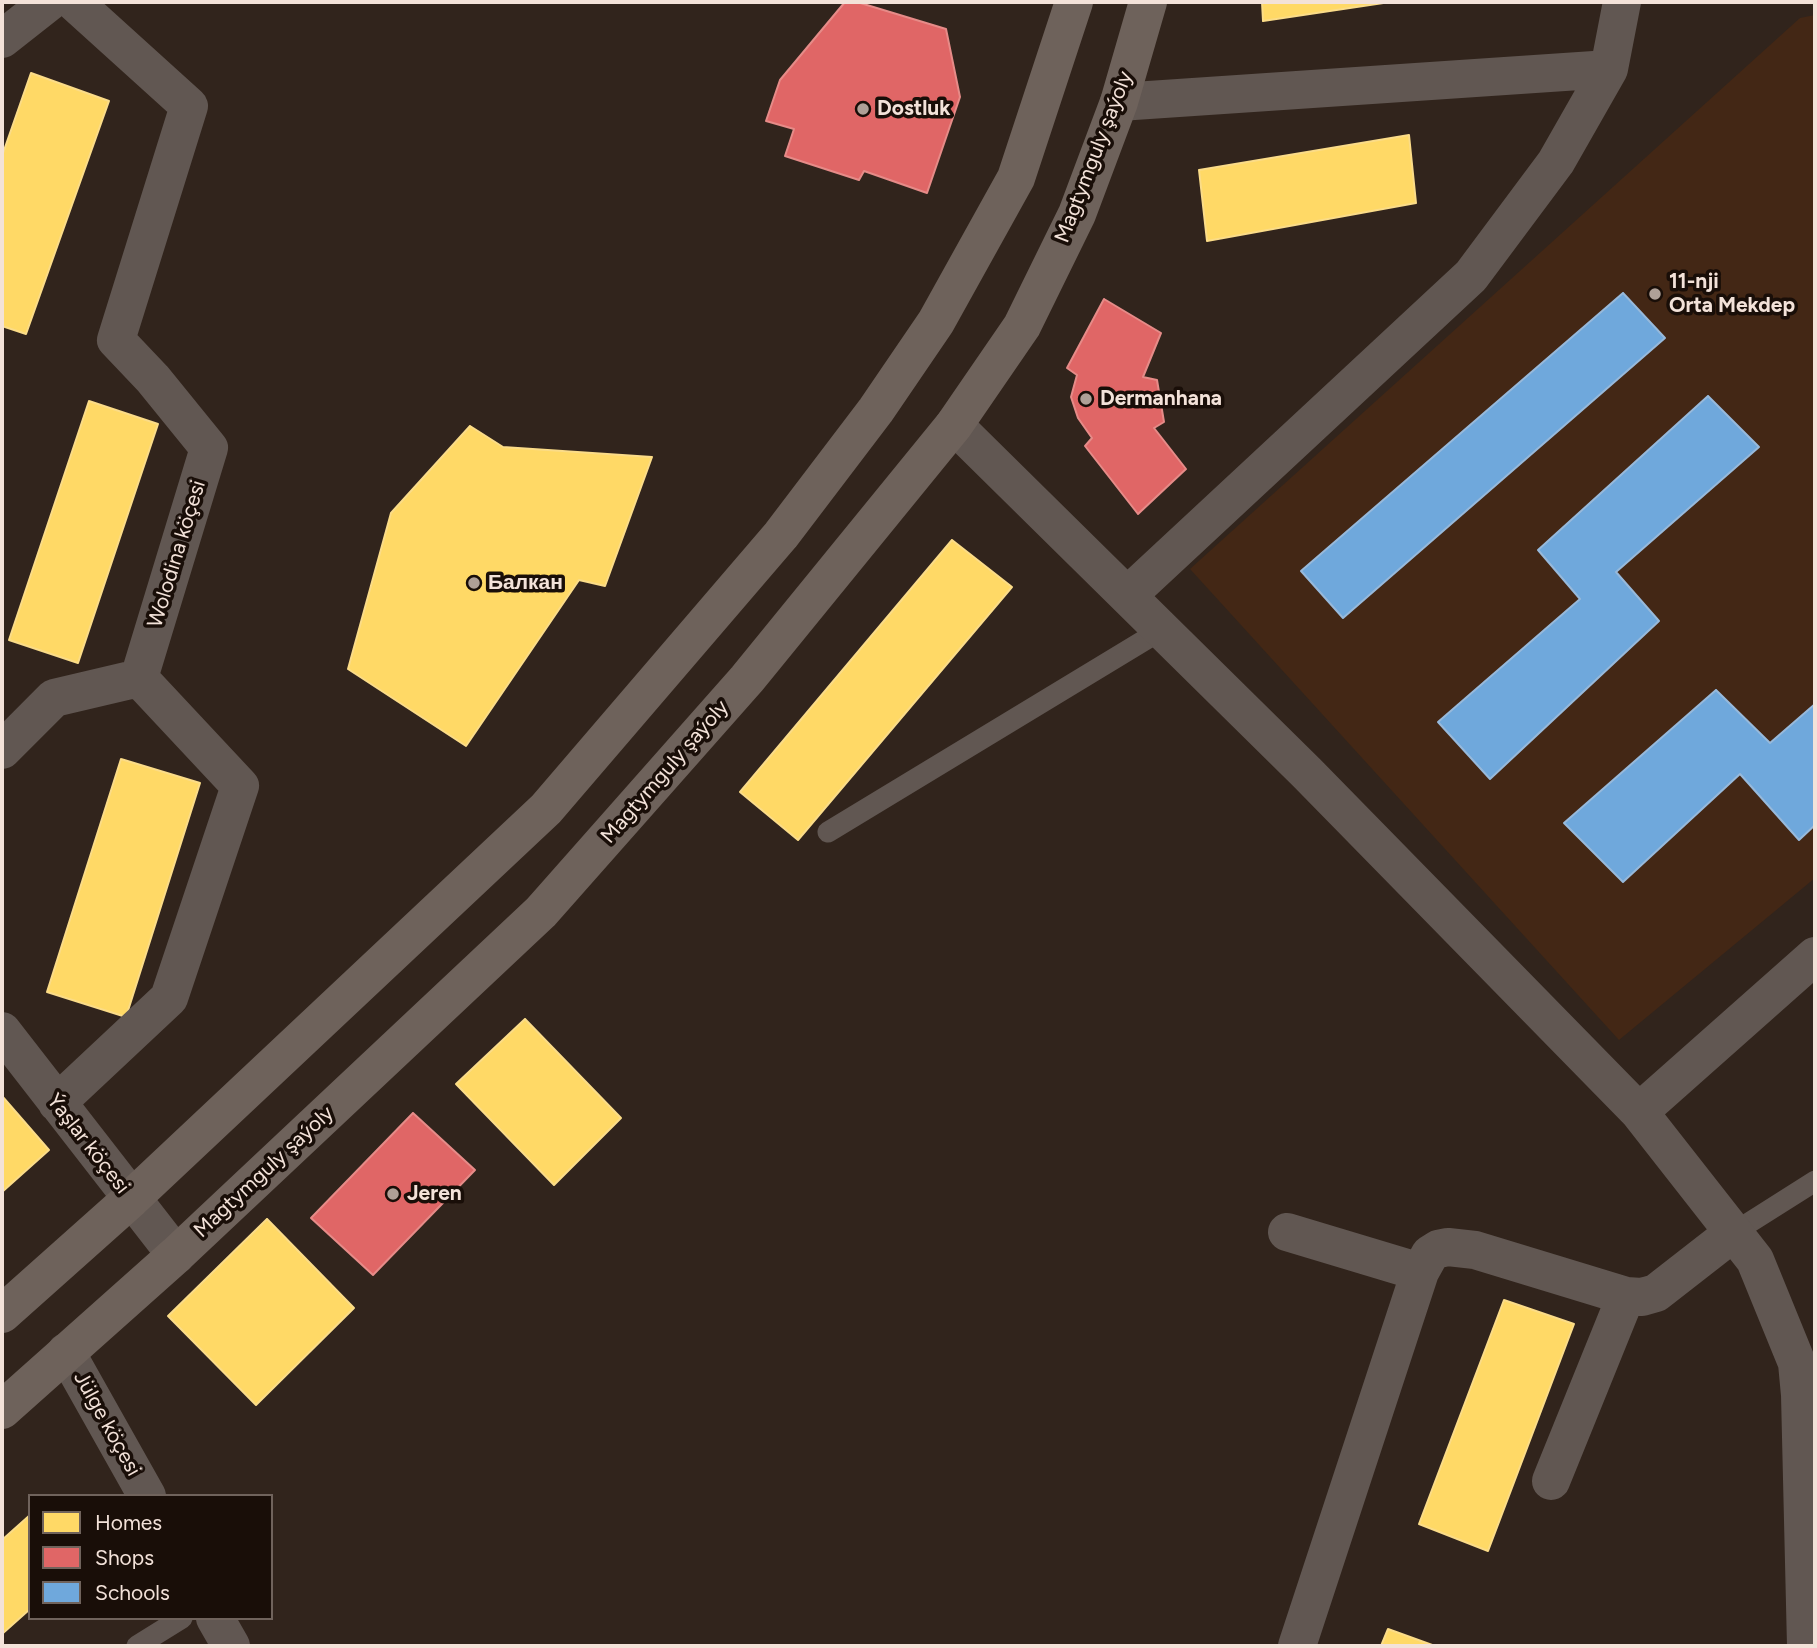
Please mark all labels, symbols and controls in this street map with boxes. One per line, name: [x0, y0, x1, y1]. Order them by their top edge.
street label: Magtymguly şaýoly: [1050, 68, 1138, 246]
place label: Dostluk: [877, 96, 951, 122]
marker: Dostluk: [855, 101, 871, 117]
place label: 11-nji Orta Mekdep: [1669, 269, 1795, 319]
marker: 11-nji Orta Mekdep: [1647, 286, 1663, 302]
place label: Dermanhana: [1100, 386, 1222, 412]
marker: Dermanhana: [1078, 391, 1094, 407]
street label: Wolodina köçesi: [143, 477, 211, 631]
place label: Балкан: [488, 570, 563, 596]
marker: Балкан: [466, 575, 482, 591]
street label: Magtymguly şaýoly: [596, 695, 734, 849]
street label: Ýaşlar köçesi: [41, 1089, 135, 1199]
street label: Magtymguly şaýoly: [189, 1101, 339, 1243]
place label: Jeren: [407, 1181, 462, 1207]
marker: Jeren: [385, 1186, 401, 1202]
street label: Jülge köçesi: [68, 1367, 146, 1481]
legend: [28, 1494, 273, 1620]
text: Homes: [95, 1510, 162, 1535]
text: Shops: [95, 1545, 154, 1570]
text: Schools: [95, 1580, 170, 1605]

